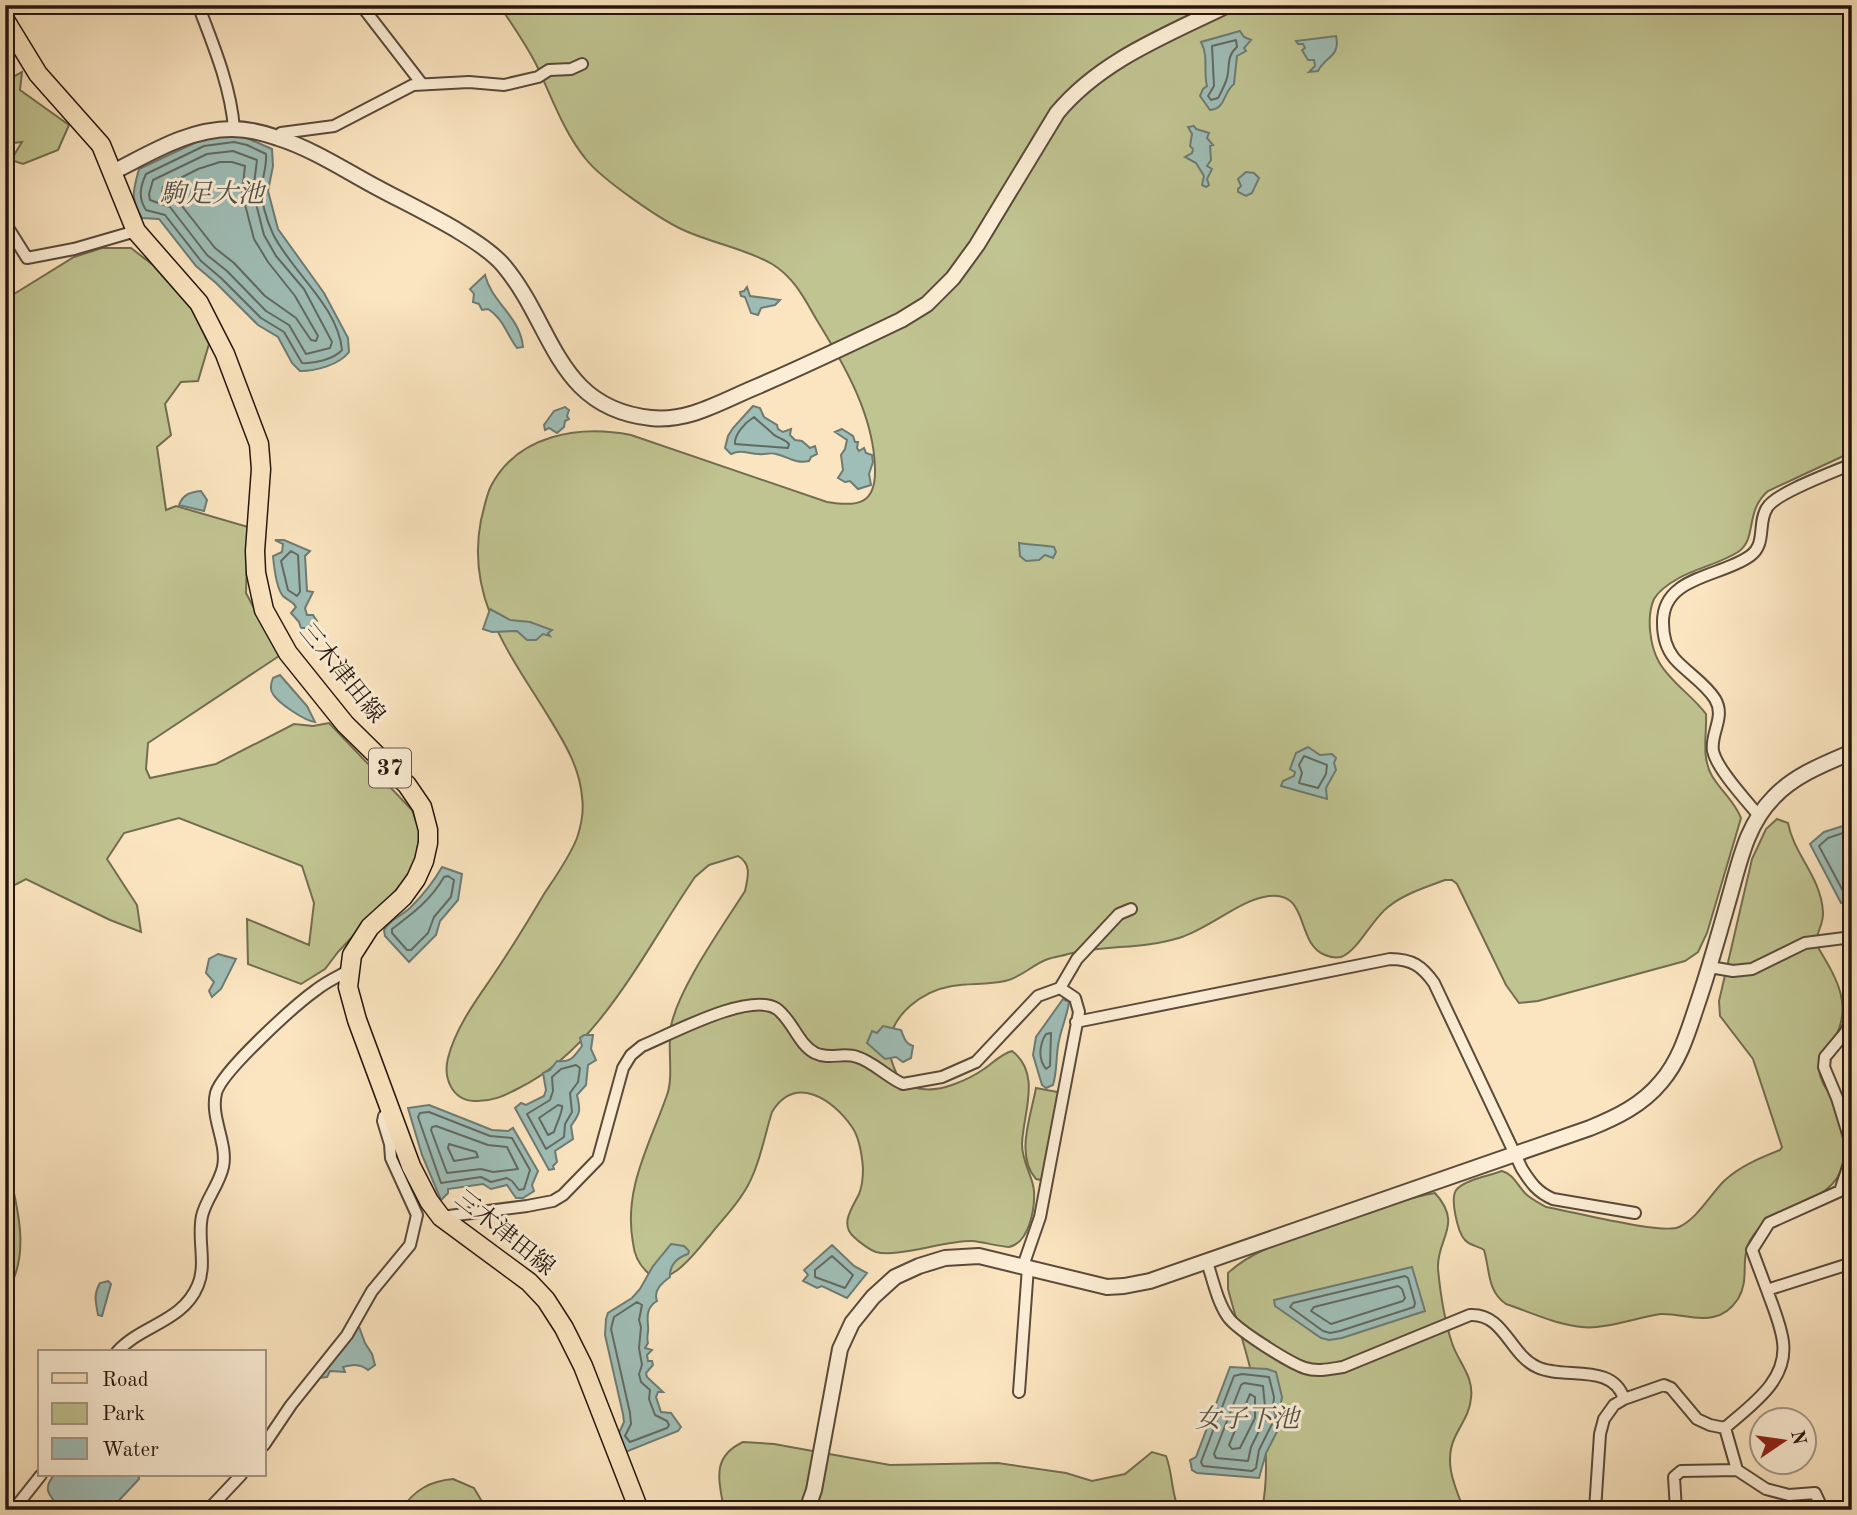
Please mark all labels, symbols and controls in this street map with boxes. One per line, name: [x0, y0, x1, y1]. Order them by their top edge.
water label: 駒足大池: [160, 180, 267, 208]
street label: 三木津田線: [294, 618, 390, 728]
road number: 37: [369, 748, 411, 788]
street label: 三木津田線: [450, 1185, 560, 1281]
legend: [38, 1350, 266, 1476]
text: Road: [102, 1370, 149, 1391]
text: Park: [102, 1404, 145, 1425]
water label: 女子下池: [1195, 1405, 1302, 1433]
north arrow: [1748, 1406, 1818, 1476]
text: N: [1786, 1429, 1808, 1447]
text: Water: [102, 1440, 159, 1461]

